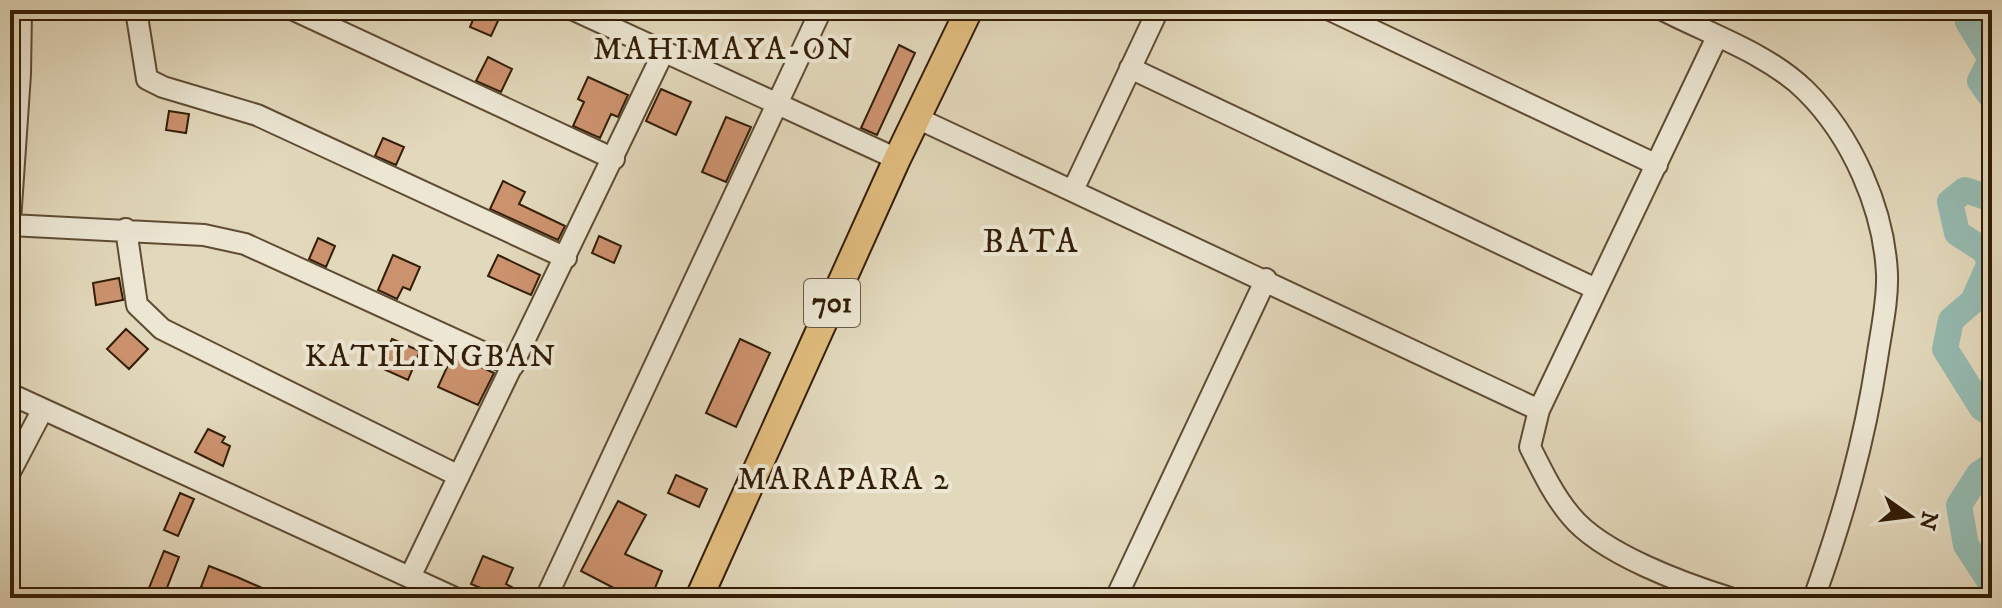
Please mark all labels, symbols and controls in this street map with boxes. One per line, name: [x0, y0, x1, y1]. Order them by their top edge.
district label: MAHIMAYA-ON: [593, 30, 855, 70]
district label: BATA: [983, 221, 1079, 263]
road number: 701: [804, 279, 860, 327]
district label: KATILINGBAN: [305, 337, 557, 377]
district label: MARAPARA 2: [737, 460, 951, 500]
north arrow: [1870, 476, 1950, 556]
text: N: [1913, 508, 1943, 533]

